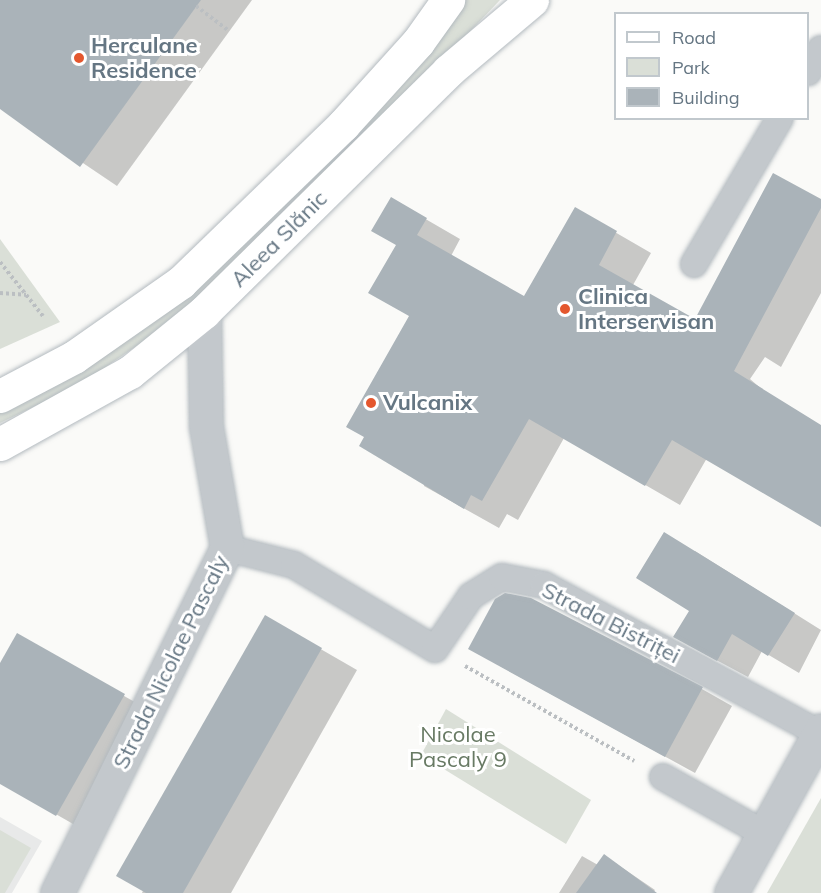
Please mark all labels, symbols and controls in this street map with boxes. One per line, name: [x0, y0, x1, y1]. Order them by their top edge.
legend: [614, 12, 809, 120]
text: Road: [672, 26, 716, 49]
place label: Herculane Residence: [91, 32, 197, 84]
marker: Herculane Residence: [72, 51, 86, 65]
text: Park: [672, 56, 710, 79]
text: Building: [672, 86, 740, 109]
street label: Aleea Slănic: [225, 185, 333, 293]
place label: Clinica Interservisan: [578, 283, 714, 334]
marker: Clinica Interservisan: [556, 300, 574, 318]
place label: Vulcanix: [383, 390, 472, 416]
marker: Vulcanix: [364, 396, 378, 410]
street label: Strada Nicolae Pascaly: [108, 551, 234, 773]
street label: Strada Bistriței: [538, 577, 684, 669]
park label: Nicolae Pascaly 9: [409, 721, 507, 772]

